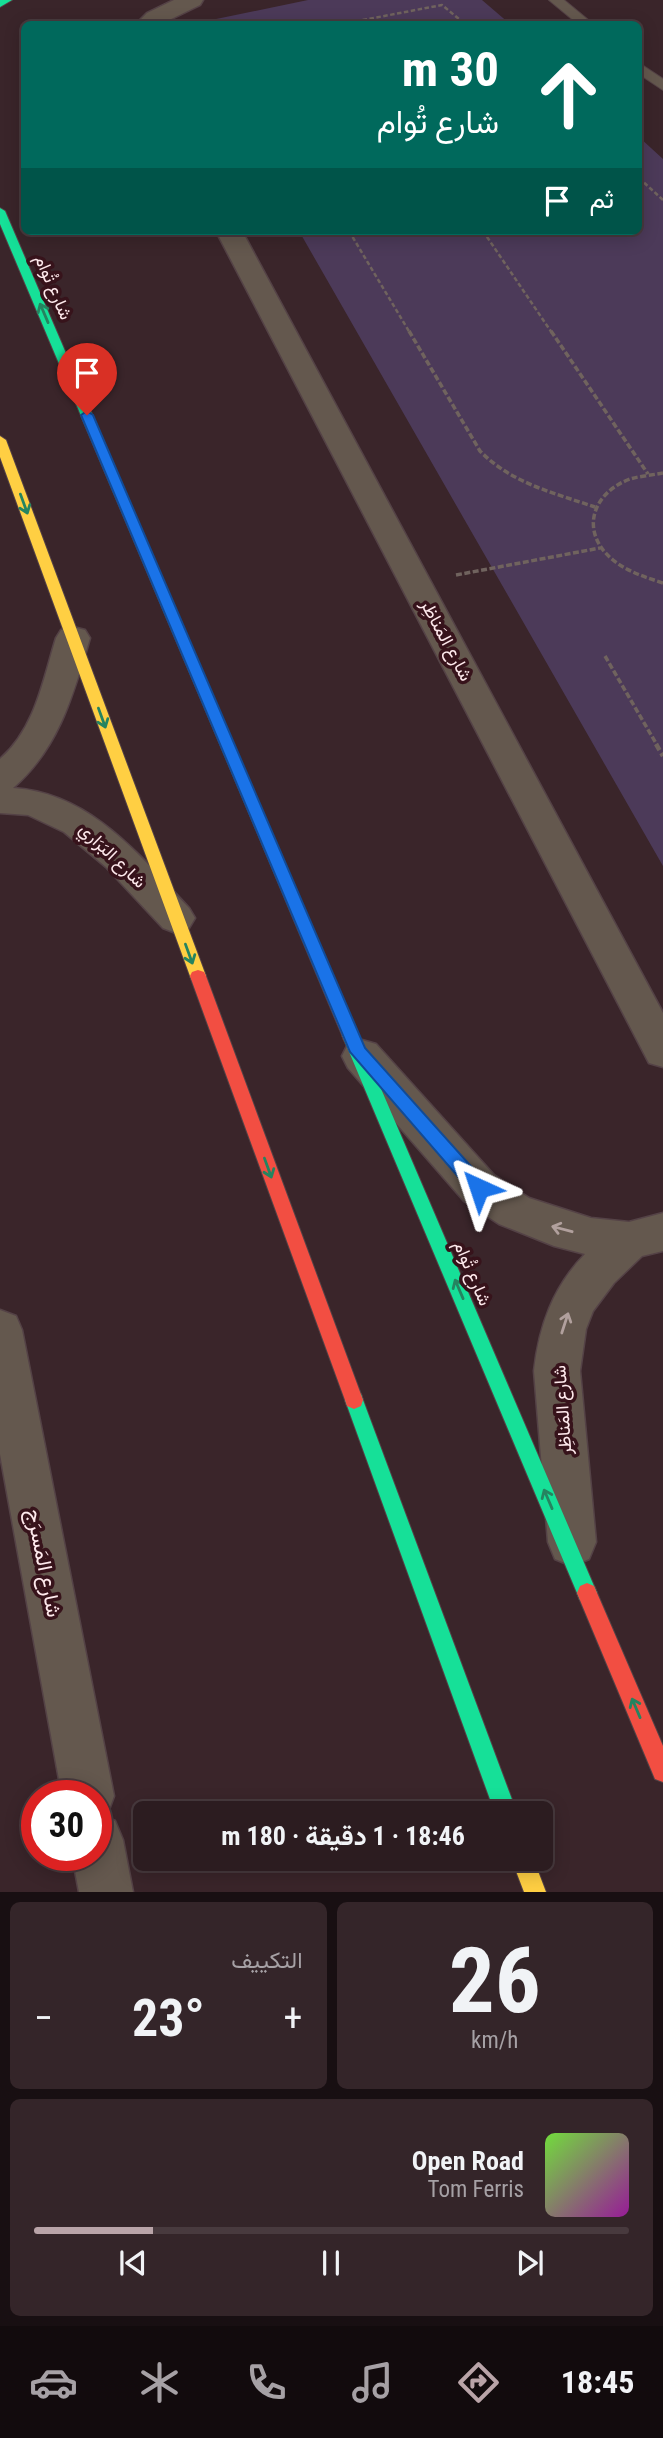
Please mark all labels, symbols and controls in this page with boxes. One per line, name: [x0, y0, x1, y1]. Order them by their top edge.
text: 30 m: [402, 41, 499, 98]
icon: ahead: [523, 49, 614, 140]
text: شارع تُوام: [377, 103, 499, 141]
icon: arrive: [538, 182, 576, 220]
text: ثم: [590, 184, 614, 214]
street label: شارع تُوام: [29, 251, 77, 324]
one-way arrow: [37, 303, 50, 325]
pin: [57, 343, 117, 415]
icon: arrive: [68, 354, 106, 392]
one-way arrow: [18, 493, 31, 515]
street label: شارع المَناظِر: [414, 595, 477, 685]
one-way arrow: [97, 706, 109, 728]
street label: شارع البَرَاري: [72, 818, 151, 896]
one-way arrow: [184, 943, 197, 965]
position arrow: [442, 1151, 516, 1225]
one-way arrow: [263, 1156, 275, 1178]
one-way arrow: [552, 1222, 574, 1235]
street label: شارع تُوام: [448, 1237, 496, 1310]
one-way arrow: [452, 1279, 465, 1301]
one-way arrow: [559, 1312, 572, 1334]
street label: شارع المَناظِر: [548, 1365, 578, 1456]
one-way arrow: [540, 1488, 553, 1510]
street label: شارع المَسرَج: [20, 1507, 66, 1620]
one-way arrow: [629, 1698, 642, 1719]
speed limit sign: 30: [21, 1780, 112, 1871]
text: 18:46 · 1 دقيقة · 180 m: [221, 1821, 465, 1851]
text: 26: [449, 1928, 541, 2034]
text: التكييف: [231, 1947, 303, 1974]
text: 23°: [132, 1988, 205, 2049]
text: −: [34, 1996, 53, 2040]
text: +: [284, 1996, 302, 2040]
text: km/h: [471, 2027, 518, 2054]
text: Open Road: [412, 2146, 524, 2176]
text: Tom Ferris: [428, 2176, 524, 2203]
icon: previous: [114, 2244, 152, 2282]
icon: pause: [312, 2244, 350, 2282]
icon: next: [511, 2244, 549, 2282]
icon: car: [29, 2358, 78, 2407]
icon: climate: [135, 2358, 184, 2407]
icon: phone: [242, 2358, 291, 2407]
icon: music: [348, 2358, 397, 2407]
icon: directions: [454, 2358, 503, 2407]
text: 18:45: [561, 2363, 634, 2401]

